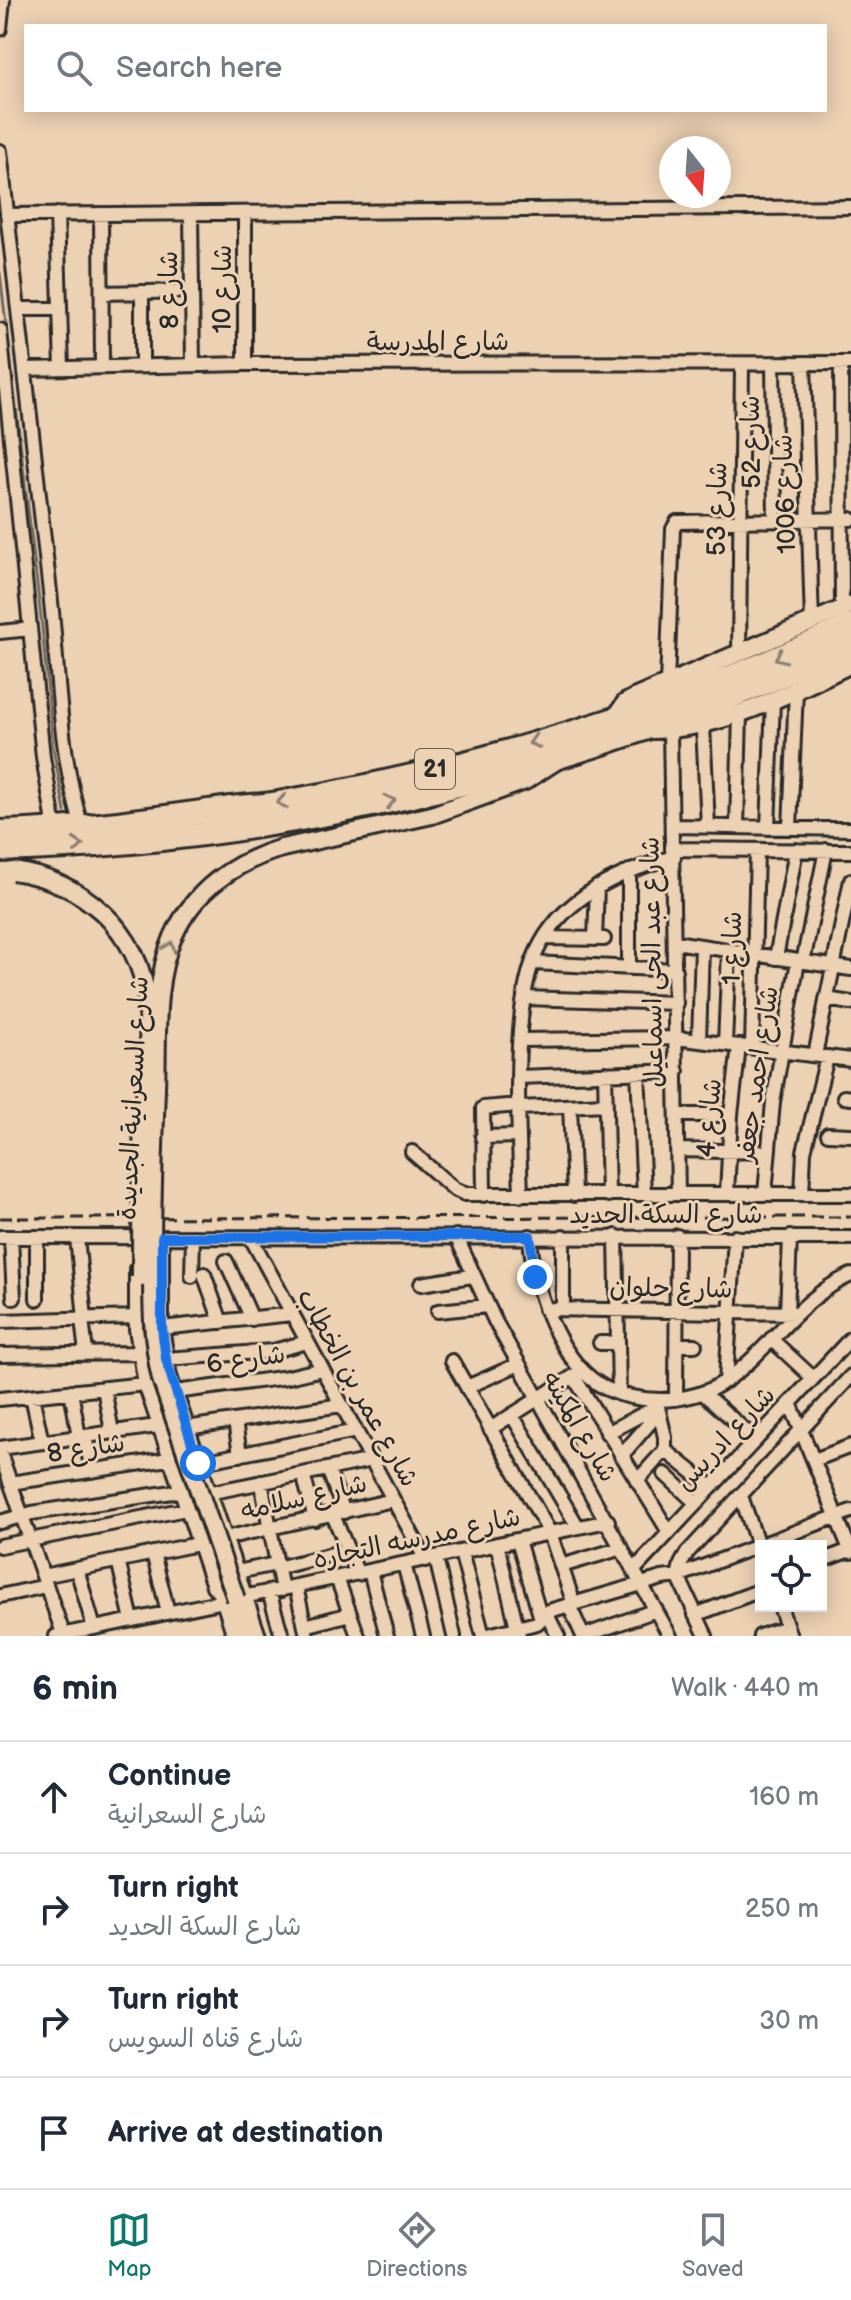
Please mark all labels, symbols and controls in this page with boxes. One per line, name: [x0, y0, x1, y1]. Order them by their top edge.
search box: [24, 24, 827, 112]
icon: search: [52, 46, 96, 90]
text: Search here: [116, 50, 282, 86]
north arrow: [659, 136, 731, 208]
street label: شارع 10: [208, 245, 240, 333]
street label: شارع 8: [154, 250, 187, 329]
street label: شارع المدرسة: [367, 327, 509, 359]
street label: شارع 52: [736, 395, 769, 489]
street label: شارع 1006: [768, 434, 805, 554]
street label: شارع 53: [702, 462, 735, 556]
one-way arrow: [774, 647, 788, 663]
one-way arrow: [528, 733, 542, 749]
road number: 21: [415, 749, 455, 789]
one-way arrow: [275, 793, 288, 810]
one-way arrow: [383, 793, 397, 810]
street label: شارع عبد الحى اسماعيل: [635, 836, 672, 1088]
one-way arrow: [72, 837, 85, 854]
street label: شارع 1: [717, 911, 750, 985]
one-way arrow: [160, 941, 176, 955]
street label: شارع السعرانية الجديدة: [112, 975, 157, 1221]
street label: شارع احمد جعفر: [730, 984, 787, 1166]
street label: شارع 4: [691, 1077, 730, 1159]
street label: شارع السكة الحديد: [569, 1200, 763, 1232]
route end: [517, 1259, 553, 1295]
street label: شارع حلوان: [609, 1272, 733, 1307]
street label: شارع عمر بن الخطاب: [289, 1284, 424, 1493]
street label: شارع 6: [205, 1339, 288, 1382]
street label: شارع المكينه: [534, 1366, 623, 1488]
street label: شارع ادريس: [670, 1380, 783, 1498]
street label: شارع 8: [45, 1428, 127, 1471]
route start: [180, 1445, 216, 1481]
street label: شارع سلامه: [238, 1468, 370, 1529]
street label: شارع مدرسه التجاره: [311, 1502, 524, 1577]
map controls: [755, 1540, 827, 1612]
button: locate: [755, 1540, 827, 1612]
text: 6 min: [32, 1668, 118, 1709]
text: Walk · 440 m: [671, 1673, 819, 1704]
text: Continue: [108, 1758, 231, 1794]
icon: ahead: [32, 1775, 76, 1819]
text: 160 m: [749, 1782, 819, 1813]
text: شارع السعرانية: [108, 1800, 267, 1831]
text: Turn right: [108, 1870, 239, 1906]
icon: right: [32, 1887, 76, 1931]
text: 250 m: [745, 1894, 819, 1925]
text: شارع السكة الحديد: [108, 1912, 301, 1943]
text: Turn right: [108, 1982, 239, 2018]
icon: right: [32, 1999, 76, 2043]
text: 30 m: [759, 2006, 819, 2037]
text: شارع قناه السويس: [108, 2024, 304, 2055]
icon: arrive: [32, 2111, 76, 2155]
text: Arrive at destination: [108, 2115, 384, 2151]
tab: Map: [107, 2208, 152, 2283]
tab: Directions: [366, 2208, 467, 2283]
tab: Saved: [682, 2208, 744, 2283]

